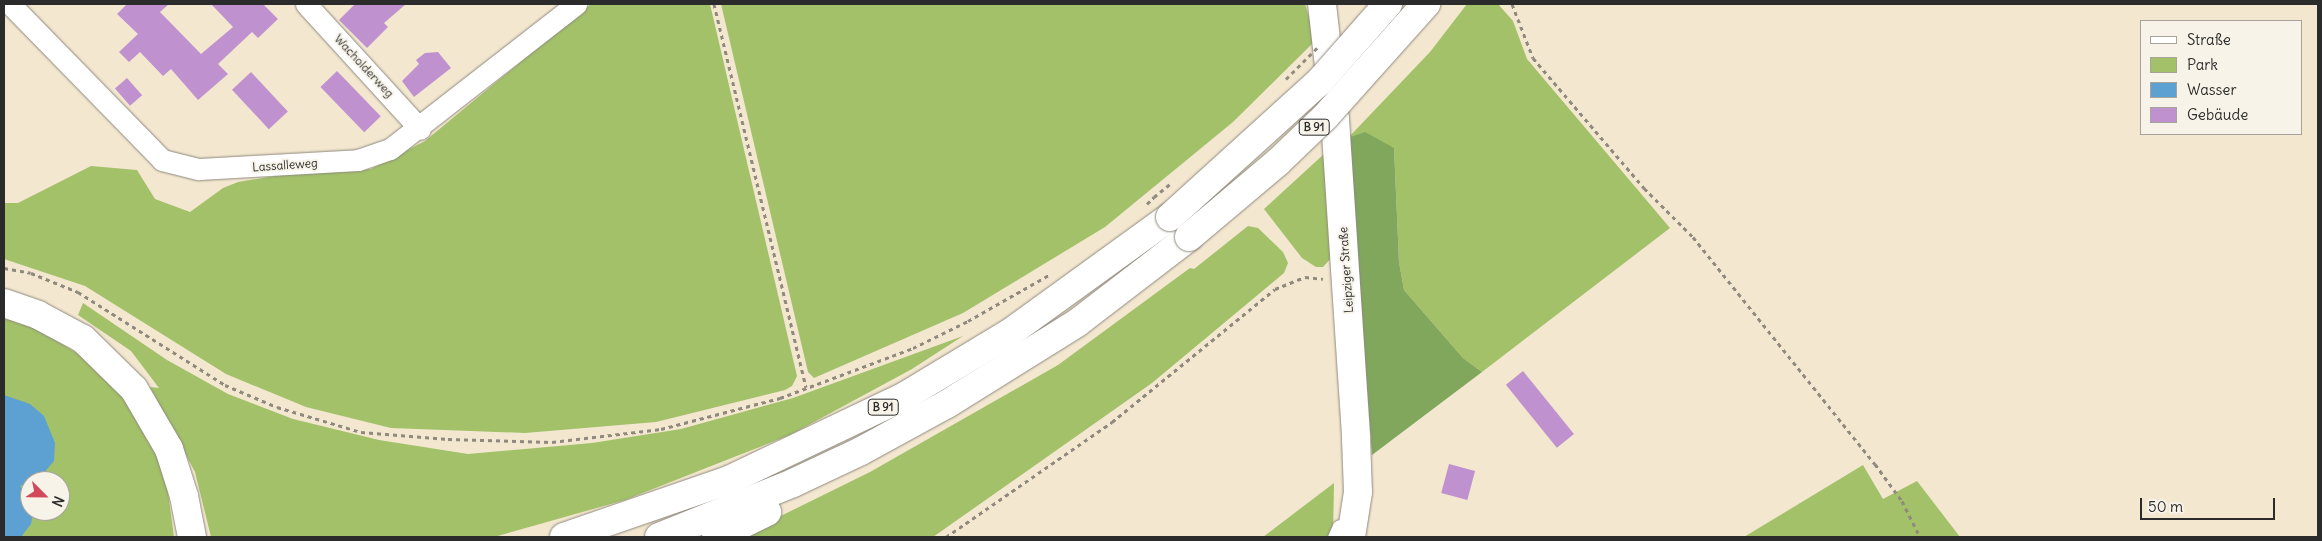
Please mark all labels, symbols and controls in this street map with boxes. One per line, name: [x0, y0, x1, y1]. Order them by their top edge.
legend: [2140, 20, 2302, 135]
text: Straße: [2187, 30, 2231, 49]
street label: Wacholderweg: [331, 32, 397, 100]
text: Park: [2187, 55, 2218, 74]
text: Wasser: [2187, 80, 2237, 99]
text: Gebäude: [2187, 105, 2248, 124]
road number: B 91: [1298, 118, 1330, 136]
street label: Lassalleweg: [252, 156, 318, 174]
street label: Leipziger Straße: [1336, 226, 1356, 314]
road number: B 91: [867, 398, 899, 416]
north arrow: [20, 471, 70, 521]
scale bar: [2142, 488, 2277, 520]
text: N: [48, 493, 68, 509]
text: 50 m: [2148, 497, 2183, 516]

